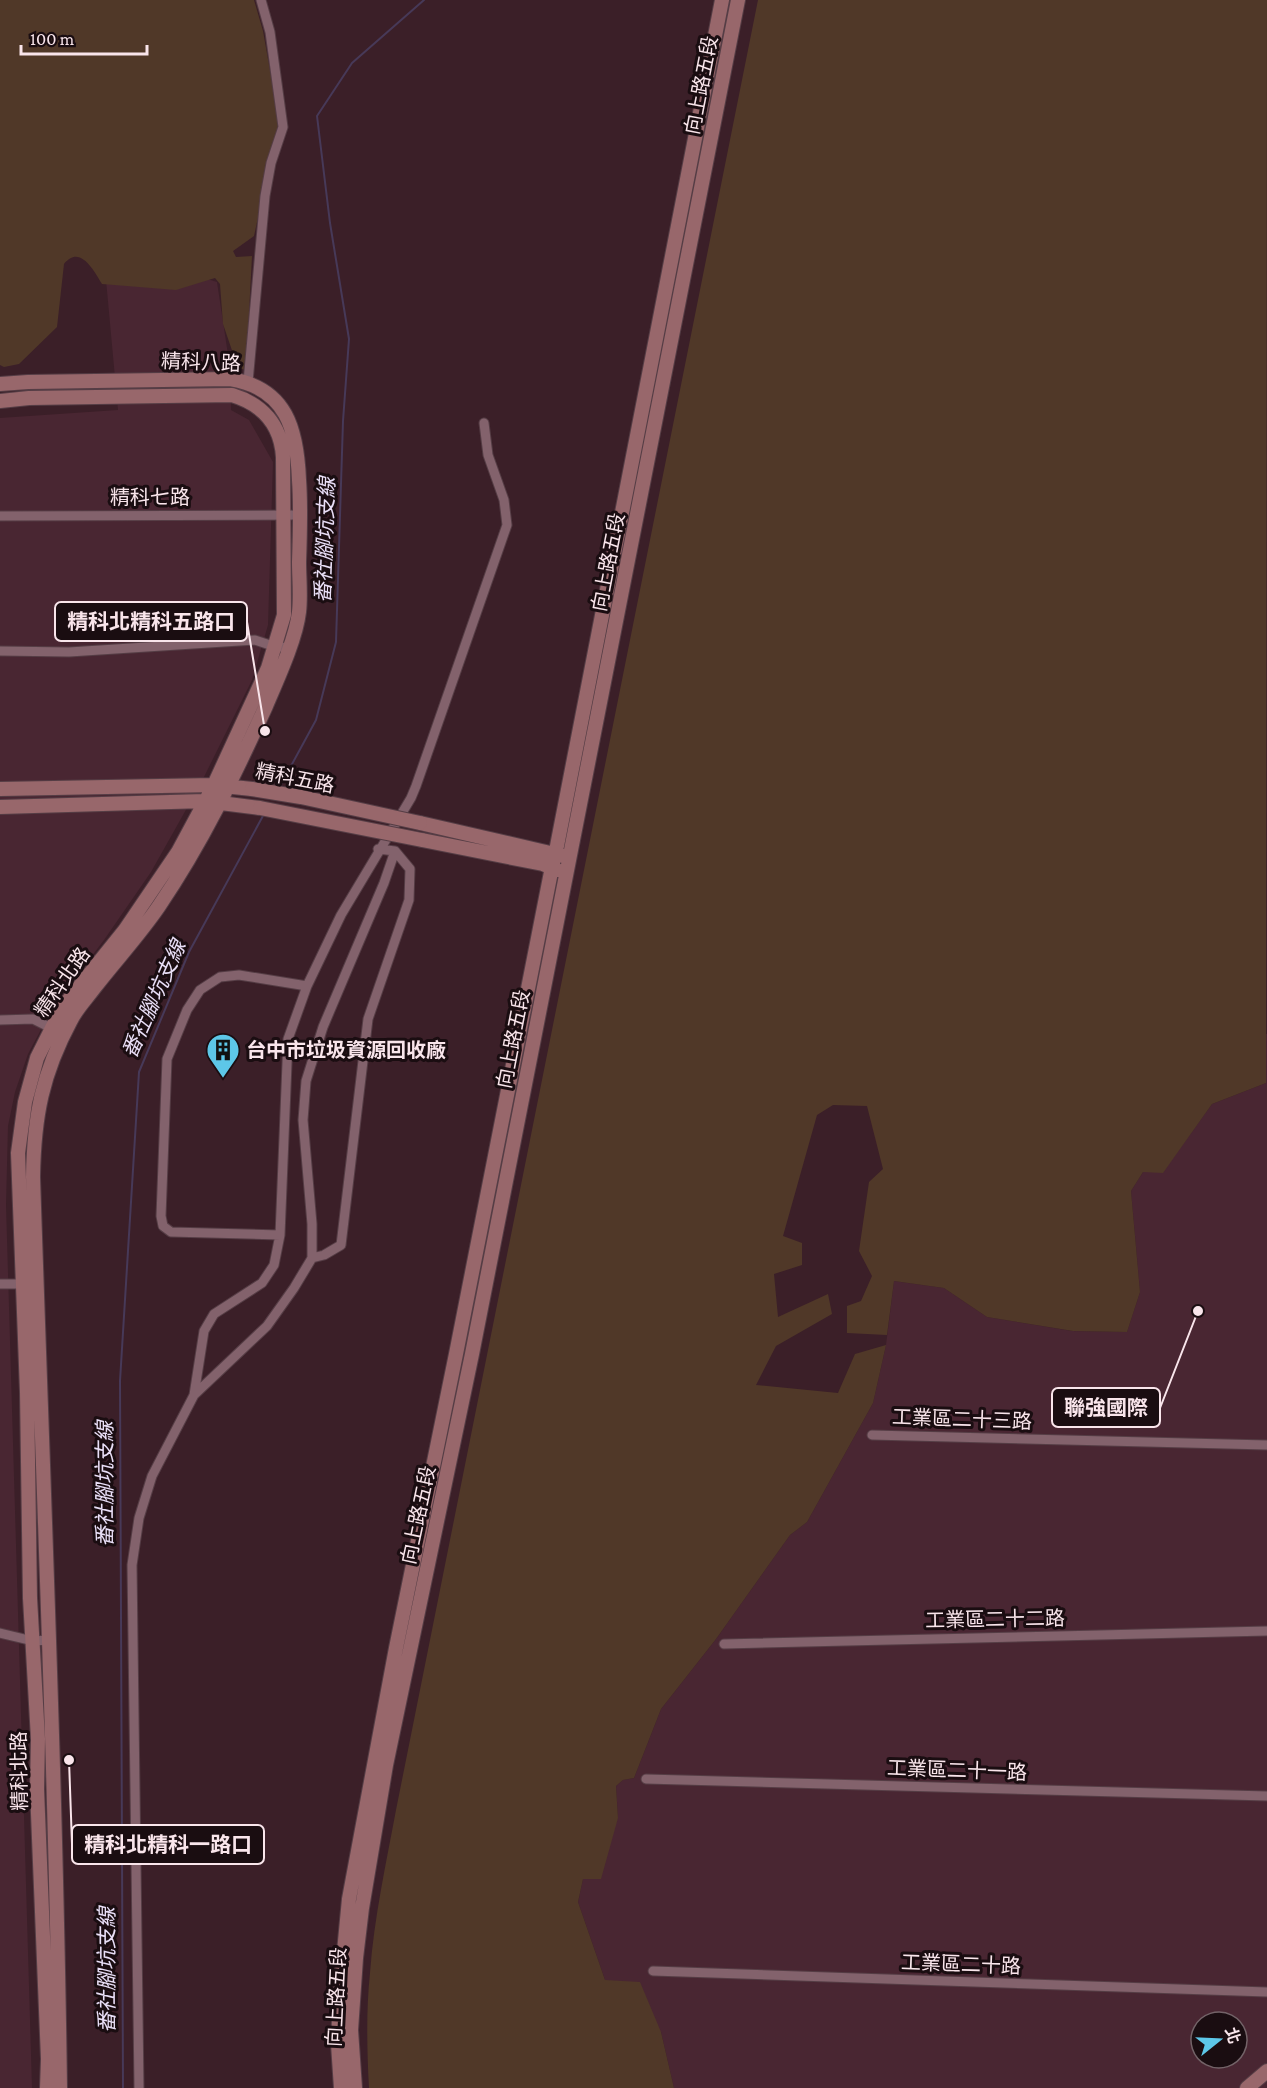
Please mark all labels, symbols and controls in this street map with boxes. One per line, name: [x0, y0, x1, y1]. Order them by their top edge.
scale bar: [21, 18, 147, 56]
text: 100 m: [30, 29, 75, 49]
street label: 向上路五段: [681, 34, 721, 136]
street label: 精科八路: [161, 350, 241, 374]
water label: 番社腳坑支線: [311, 475, 339, 603]
street label: 精科七路: [110, 486, 190, 508]
street label: 向上路五段: [588, 511, 628, 613]
callout: 精科北精科五路口: [55, 602, 247, 641]
text: 精科北精科五路口: [67, 610, 235, 634]
street label: 精科五路: [254, 760, 336, 796]
water label: 番社腳坑支線: [117, 935, 191, 1061]
street label: 精科北路: [30, 943, 94, 1021]
street label: 向上路五段: [493, 988, 533, 1090]
building icon: 台中市垃圾資源回收廠: [205, 1032, 241, 1079]
place label: 台中市垃圾資源回收廠: [246, 1039, 446, 1061]
callout: 聯強國際: [1052, 1388, 1160, 1427]
text: 聯強國際: [1064, 1396, 1148, 1420]
street label: 工業區二十三路: [892, 1406, 1032, 1432]
water label: 番社腳坑支線: [93, 1419, 117, 1547]
street label: 向上路五段: [397, 1464, 439, 1566]
street label: 工業區二十二路: [925, 1607, 1065, 1631]
street label: 精科北路: [7, 1731, 31, 1811]
street label: 工業區二十一路: [887, 1757, 1027, 1783]
callout: 精科北精科一路口: [72, 1825, 264, 1864]
text: 精科北精科一路口: [84, 1833, 252, 1857]
water label: 番社腳坑支線: [95, 1905, 119, 2033]
street label: 向上路五段: [322, 1946, 350, 2048]
street label: 工業區二十路: [901, 1951, 1021, 1977]
north arrow: [1189, 2010, 1249, 2070]
text: 北: [1222, 2025, 1243, 2046]

